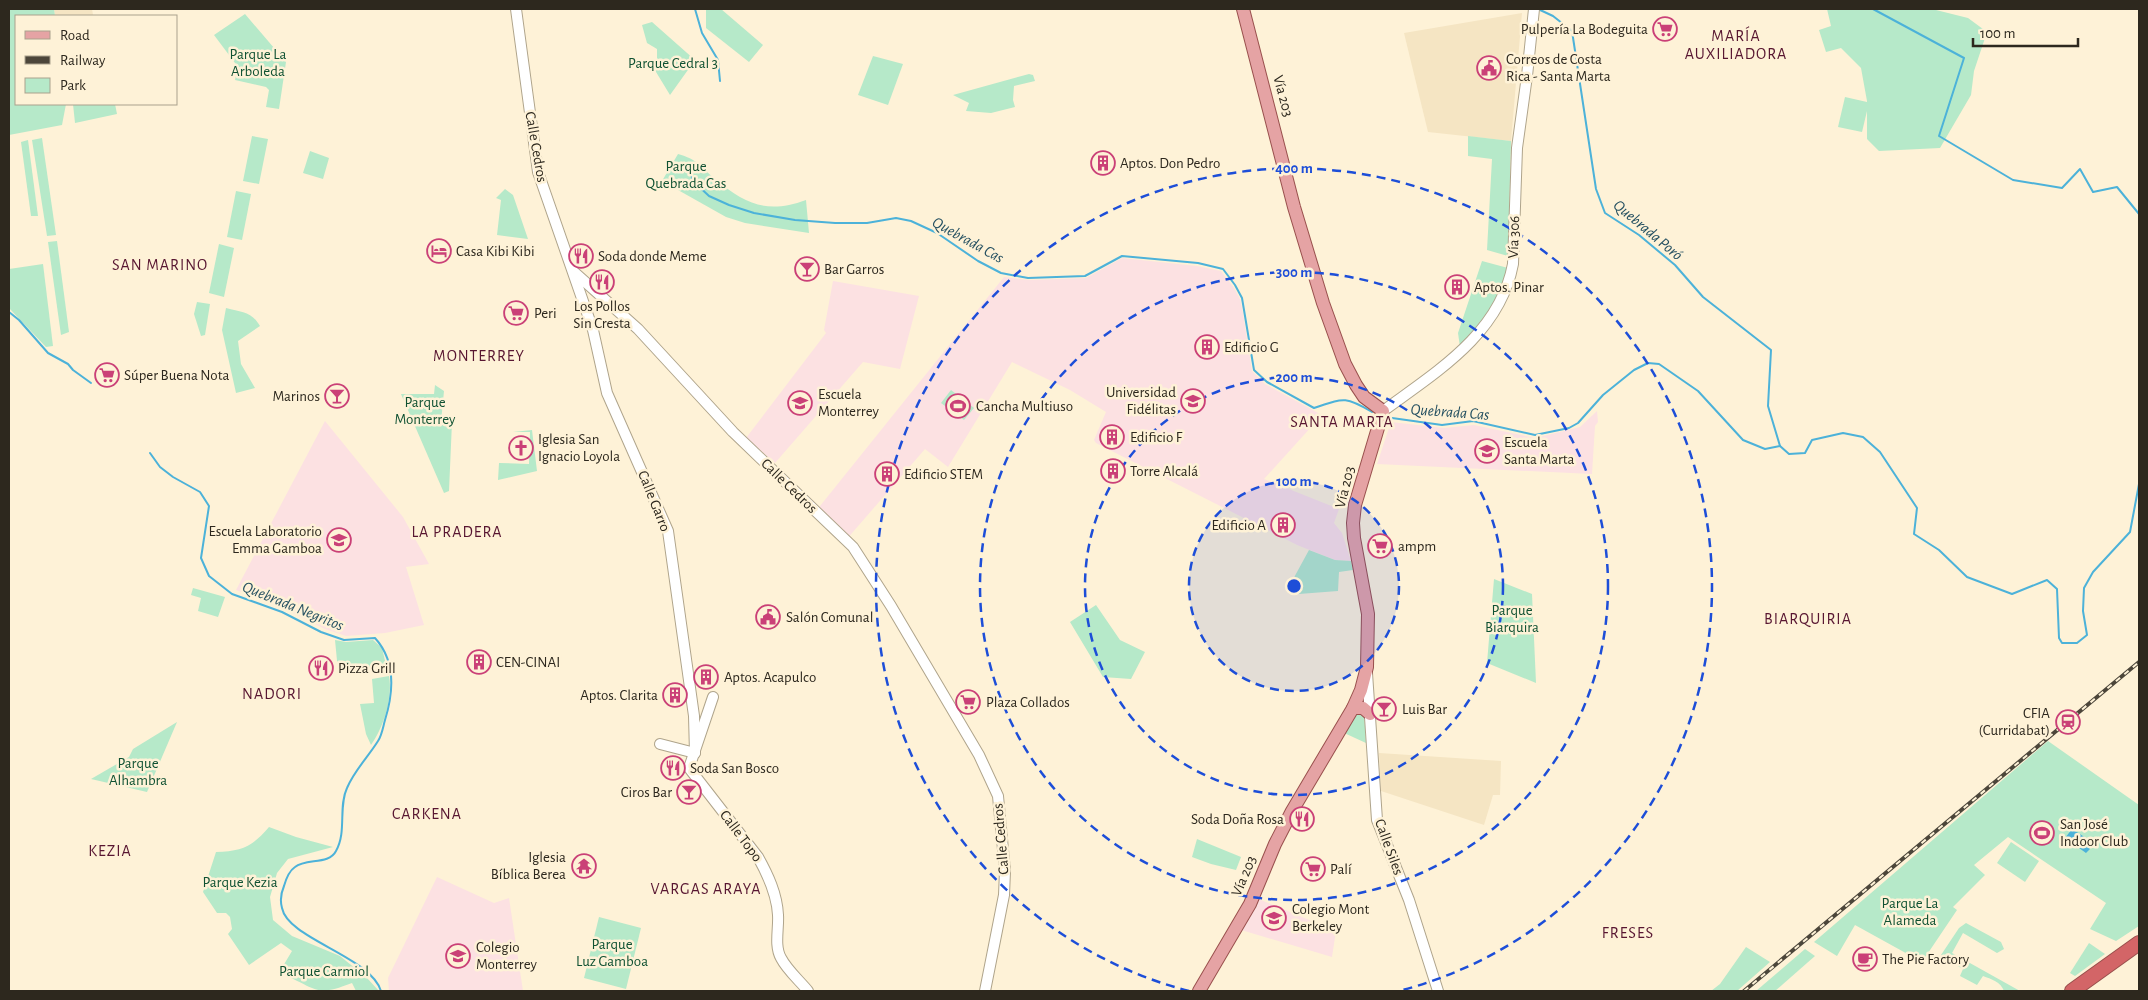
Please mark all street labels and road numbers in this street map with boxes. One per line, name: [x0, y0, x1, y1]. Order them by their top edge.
street label: Vía 203: [1270, 74, 1296, 118]
street label: Calle Cedros: [522, 111, 550, 183]
street label: Vía 306: [1506, 215, 1522, 259]
street label: Calle Cedros: [758, 456, 820, 516]
street label: Vía 203: [1333, 465, 1357, 509]
street label: Calle Garro: [635, 468, 673, 534]
street label: Calle Cedros: [990, 803, 1012, 875]
street label: Calle Topo: [717, 807, 765, 865]
street label: Calle Siles: [1372, 817, 1406, 877]
street label: Vía 203: [1229, 854, 1259, 898]

